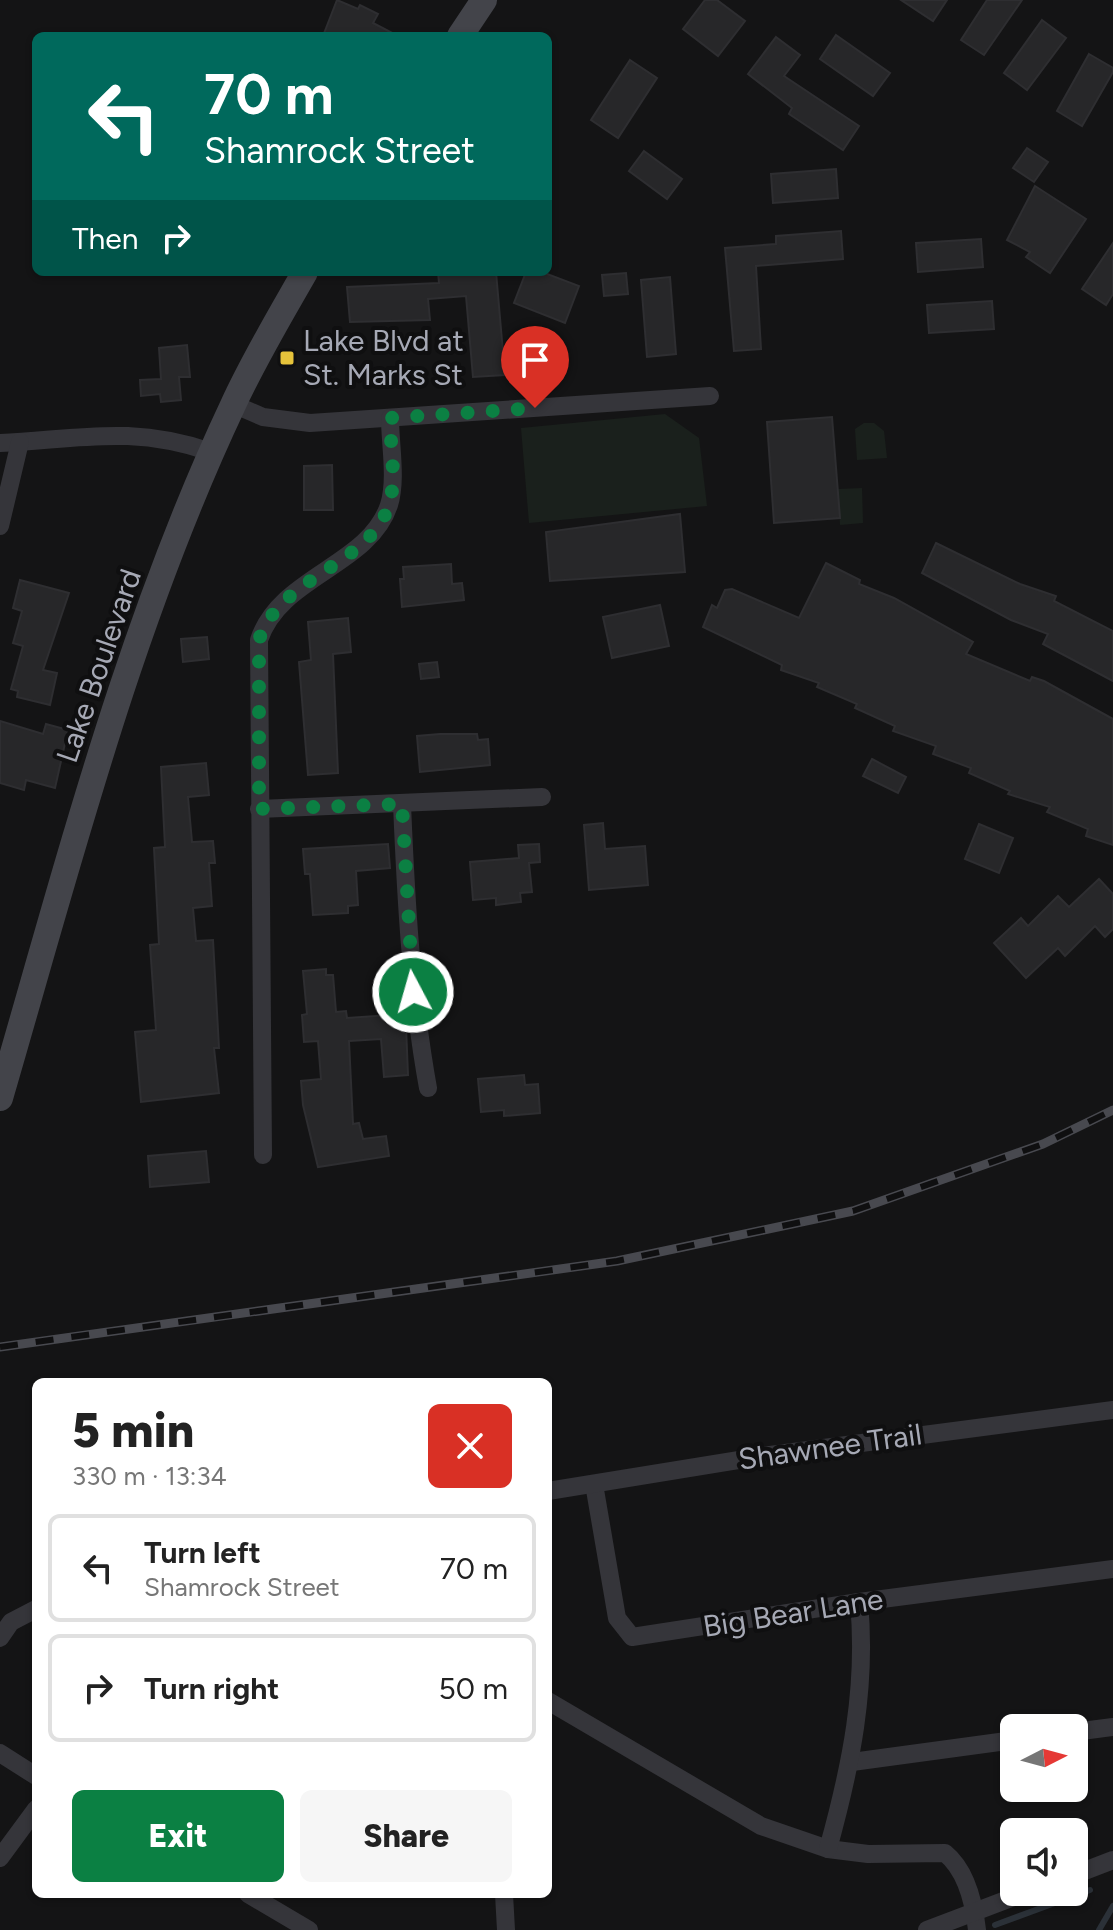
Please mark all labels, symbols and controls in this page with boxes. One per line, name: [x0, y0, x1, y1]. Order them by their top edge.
text: 70 m: [204, 61, 334, 128]
icon: left: [72, 64, 176, 168]
text: Shamrock Street: [204, 129, 475, 172]
icon: right: [154, 216, 198, 260]
text: Then: [72, 220, 138, 257]
place label: Lake Blvd at St. Marks St: [303, 322, 464, 393]
pin: [501, 326, 569, 408]
icon: arrive: [513, 338, 557, 382]
marker: Lake Blvd at St. Marks St: [278, 349, 296, 367]
street label: Lake Boulevard: [48, 564, 149, 767]
position arrow: [371, 950, 455, 1034]
text: 5 min: [72, 1401, 194, 1459]
button: close: [428, 1404, 512, 1488]
street label: Shawnee Trail: [736, 1415, 924, 1478]
text: 330 m · 13:34: [72, 1460, 227, 1492]
text: Turn left: [144, 1534, 261, 1571]
icon: left: [76, 1546, 120, 1590]
text: 70 m: [440, 1550, 508, 1587]
text: Shamrock Street: [144, 1571, 340, 1603]
street label: Big Bear Lane: [700, 1580, 886, 1645]
icon: right: [76, 1666, 120, 1710]
text: Turn right: [144, 1670, 279, 1707]
text: 50 m: [439, 1670, 508, 1707]
north arrow: [1000, 1714, 1088, 1802]
map controls: [1000, 1714, 1088, 1906]
button: Exit: [72, 1790, 284, 1882]
button: Share: [300, 1790, 512, 1882]
button: sound: [1000, 1818, 1088, 1906]

